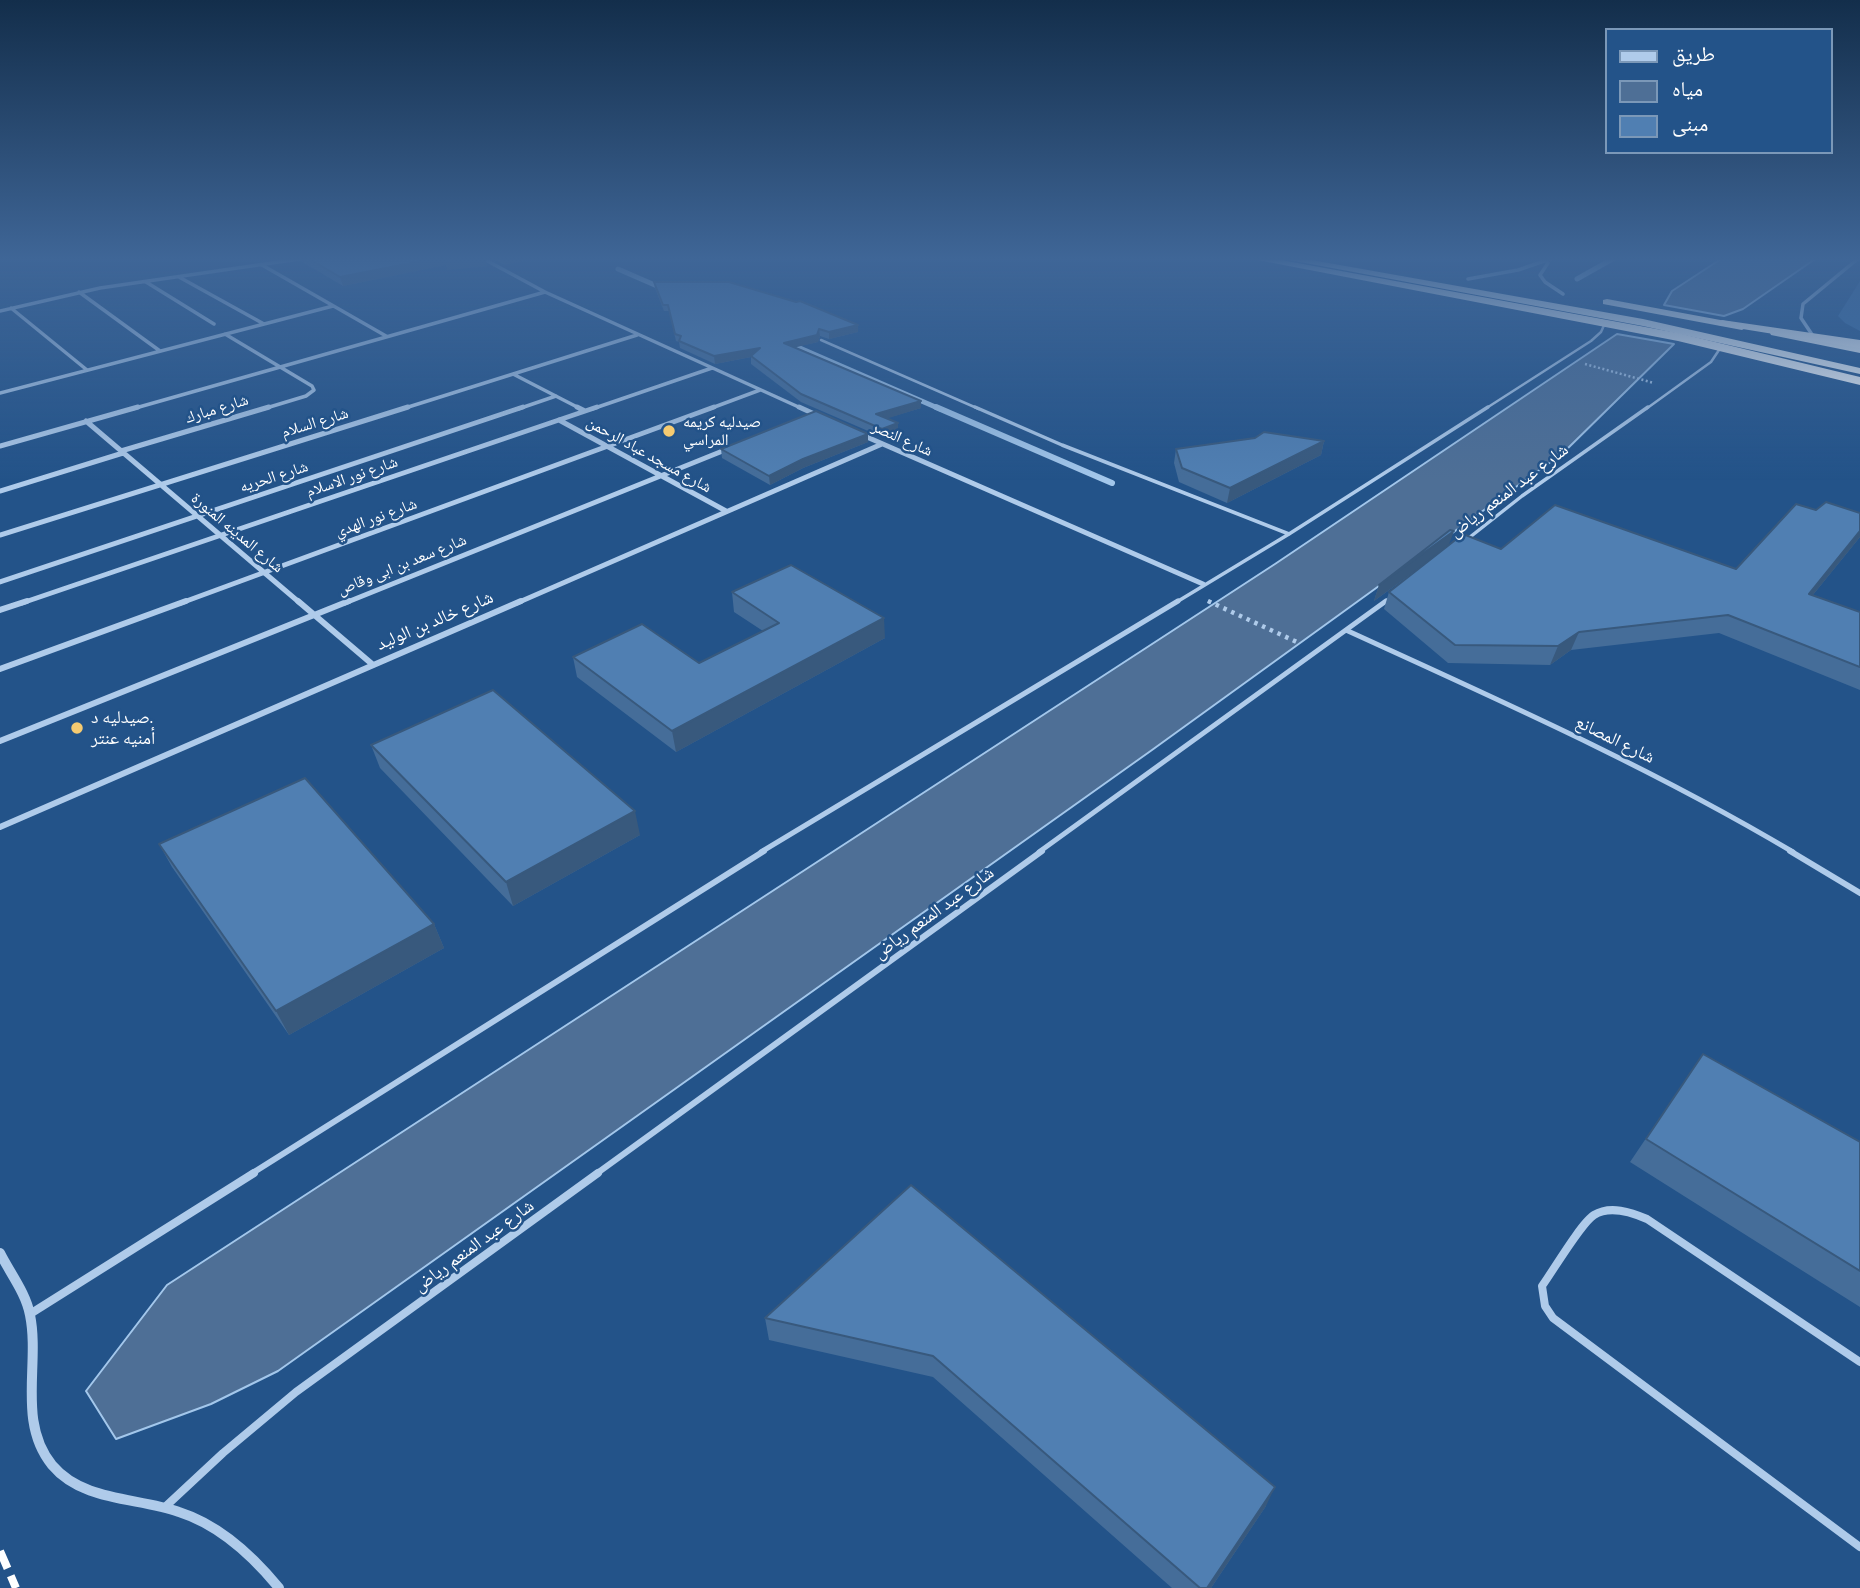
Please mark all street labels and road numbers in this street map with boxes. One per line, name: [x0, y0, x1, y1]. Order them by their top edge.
street label: شارع مبارك: [183, 390, 251, 428]
street label: شارع السلام: [279, 404, 351, 442]
street label: شارع مسجد عباد الرحمن: [583, 413, 715, 497]
street label: شارع النصر: [869, 417, 935, 461]
street label: شارع عبد المنعم رياض: [1445, 439, 1573, 543]
street label: شارع نور الاسلام: [304, 452, 400, 502]
street label: شارع الحريه: [237, 457, 311, 497]
street label: شارع المدينه المنورة: [187, 489, 287, 577]
street label: شارع نور الهدي: [332, 494, 420, 542]
street label: شارع سعد بن ابى وقاص: [335, 530, 469, 600]
street label: شارع خالد بن الوليد: [373, 587, 497, 655]
street label: شارع المصانع: [1572, 712, 1658, 768]
street label: شارع عبد المنعم رياض: [870, 862, 998, 964]
street label: شارع عبد المنعم رياض: [410, 1195, 538, 1297]

